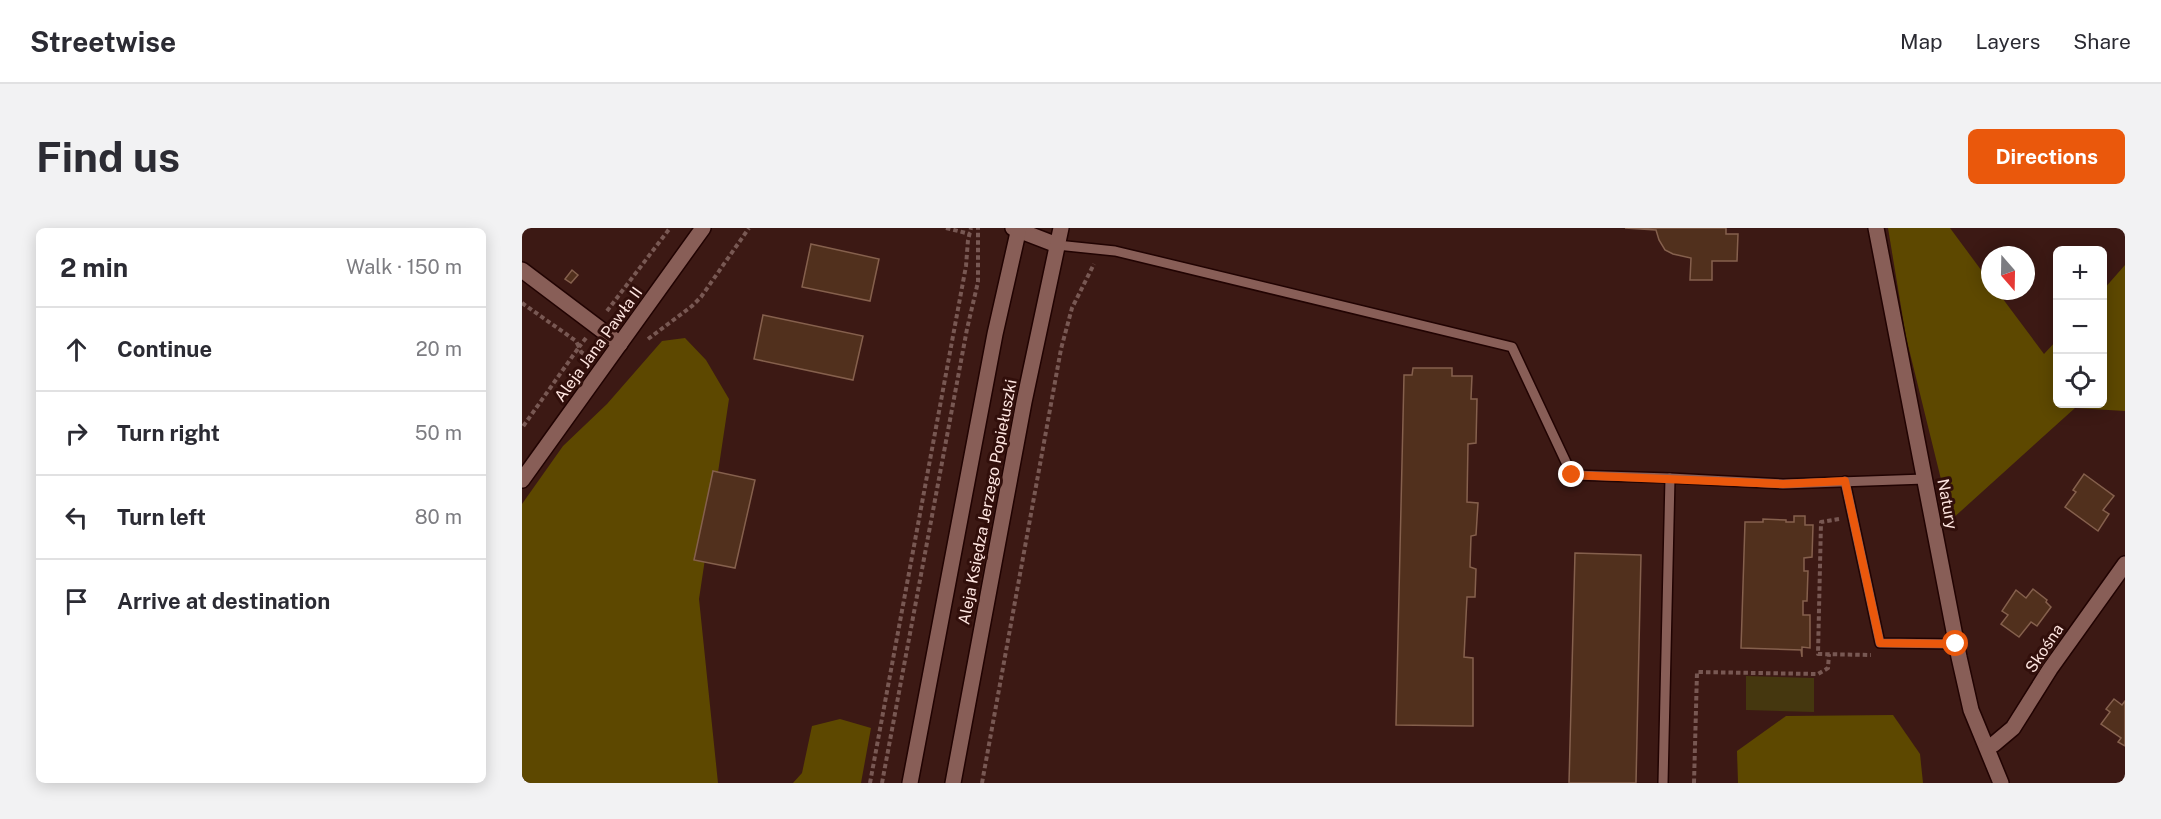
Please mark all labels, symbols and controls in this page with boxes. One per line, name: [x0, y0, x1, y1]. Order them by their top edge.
text: Streetwise: [30, 25, 176, 58]
text: Map: [1900, 29, 1943, 54]
text: Layers: [1976, 29, 2040, 54]
text: Share: [2073, 29, 2131, 54]
button: Directions: [1968, 129, 2125, 184]
text: Find us: [36, 132, 180, 181]
north arrow: [1981, 246, 2035, 300]
map controls: [2053, 246, 2107, 408]
button: +: [2053, 246, 2107, 300]
text: 2 min: [60, 252, 128, 283]
text: Walk · 150 m: [346, 255, 462, 279]
street label: Aleja Jana Pawła II: [550, 283, 646, 405]
button: −: [2053, 300, 2107, 354]
icon: ahead: [60, 333, 93, 366]
text: Continue: [117, 336, 212, 362]
text: 20 m: [416, 337, 462, 361]
button: locate: [2053, 354, 2107, 408]
street label: Aleja Księdza Jerzego Popiełuszki: [954, 378, 1021, 626]
icon: right: [60, 417, 93, 450]
text: Turn right: [117, 420, 220, 446]
text: 50 m: [415, 421, 462, 445]
route end: [1558, 461, 1584, 487]
street label: Natury: [1933, 477, 1962, 531]
icon: left: [60, 501, 93, 534]
text: Turn left: [117, 504, 206, 530]
text: 80 m: [415, 505, 462, 529]
icon: arrive: [60, 585, 93, 618]
text: Arrive at destination: [117, 588, 330, 614]
street label: Skośna: [2021, 620, 2068, 676]
route start: [1942, 630, 1968, 656]

